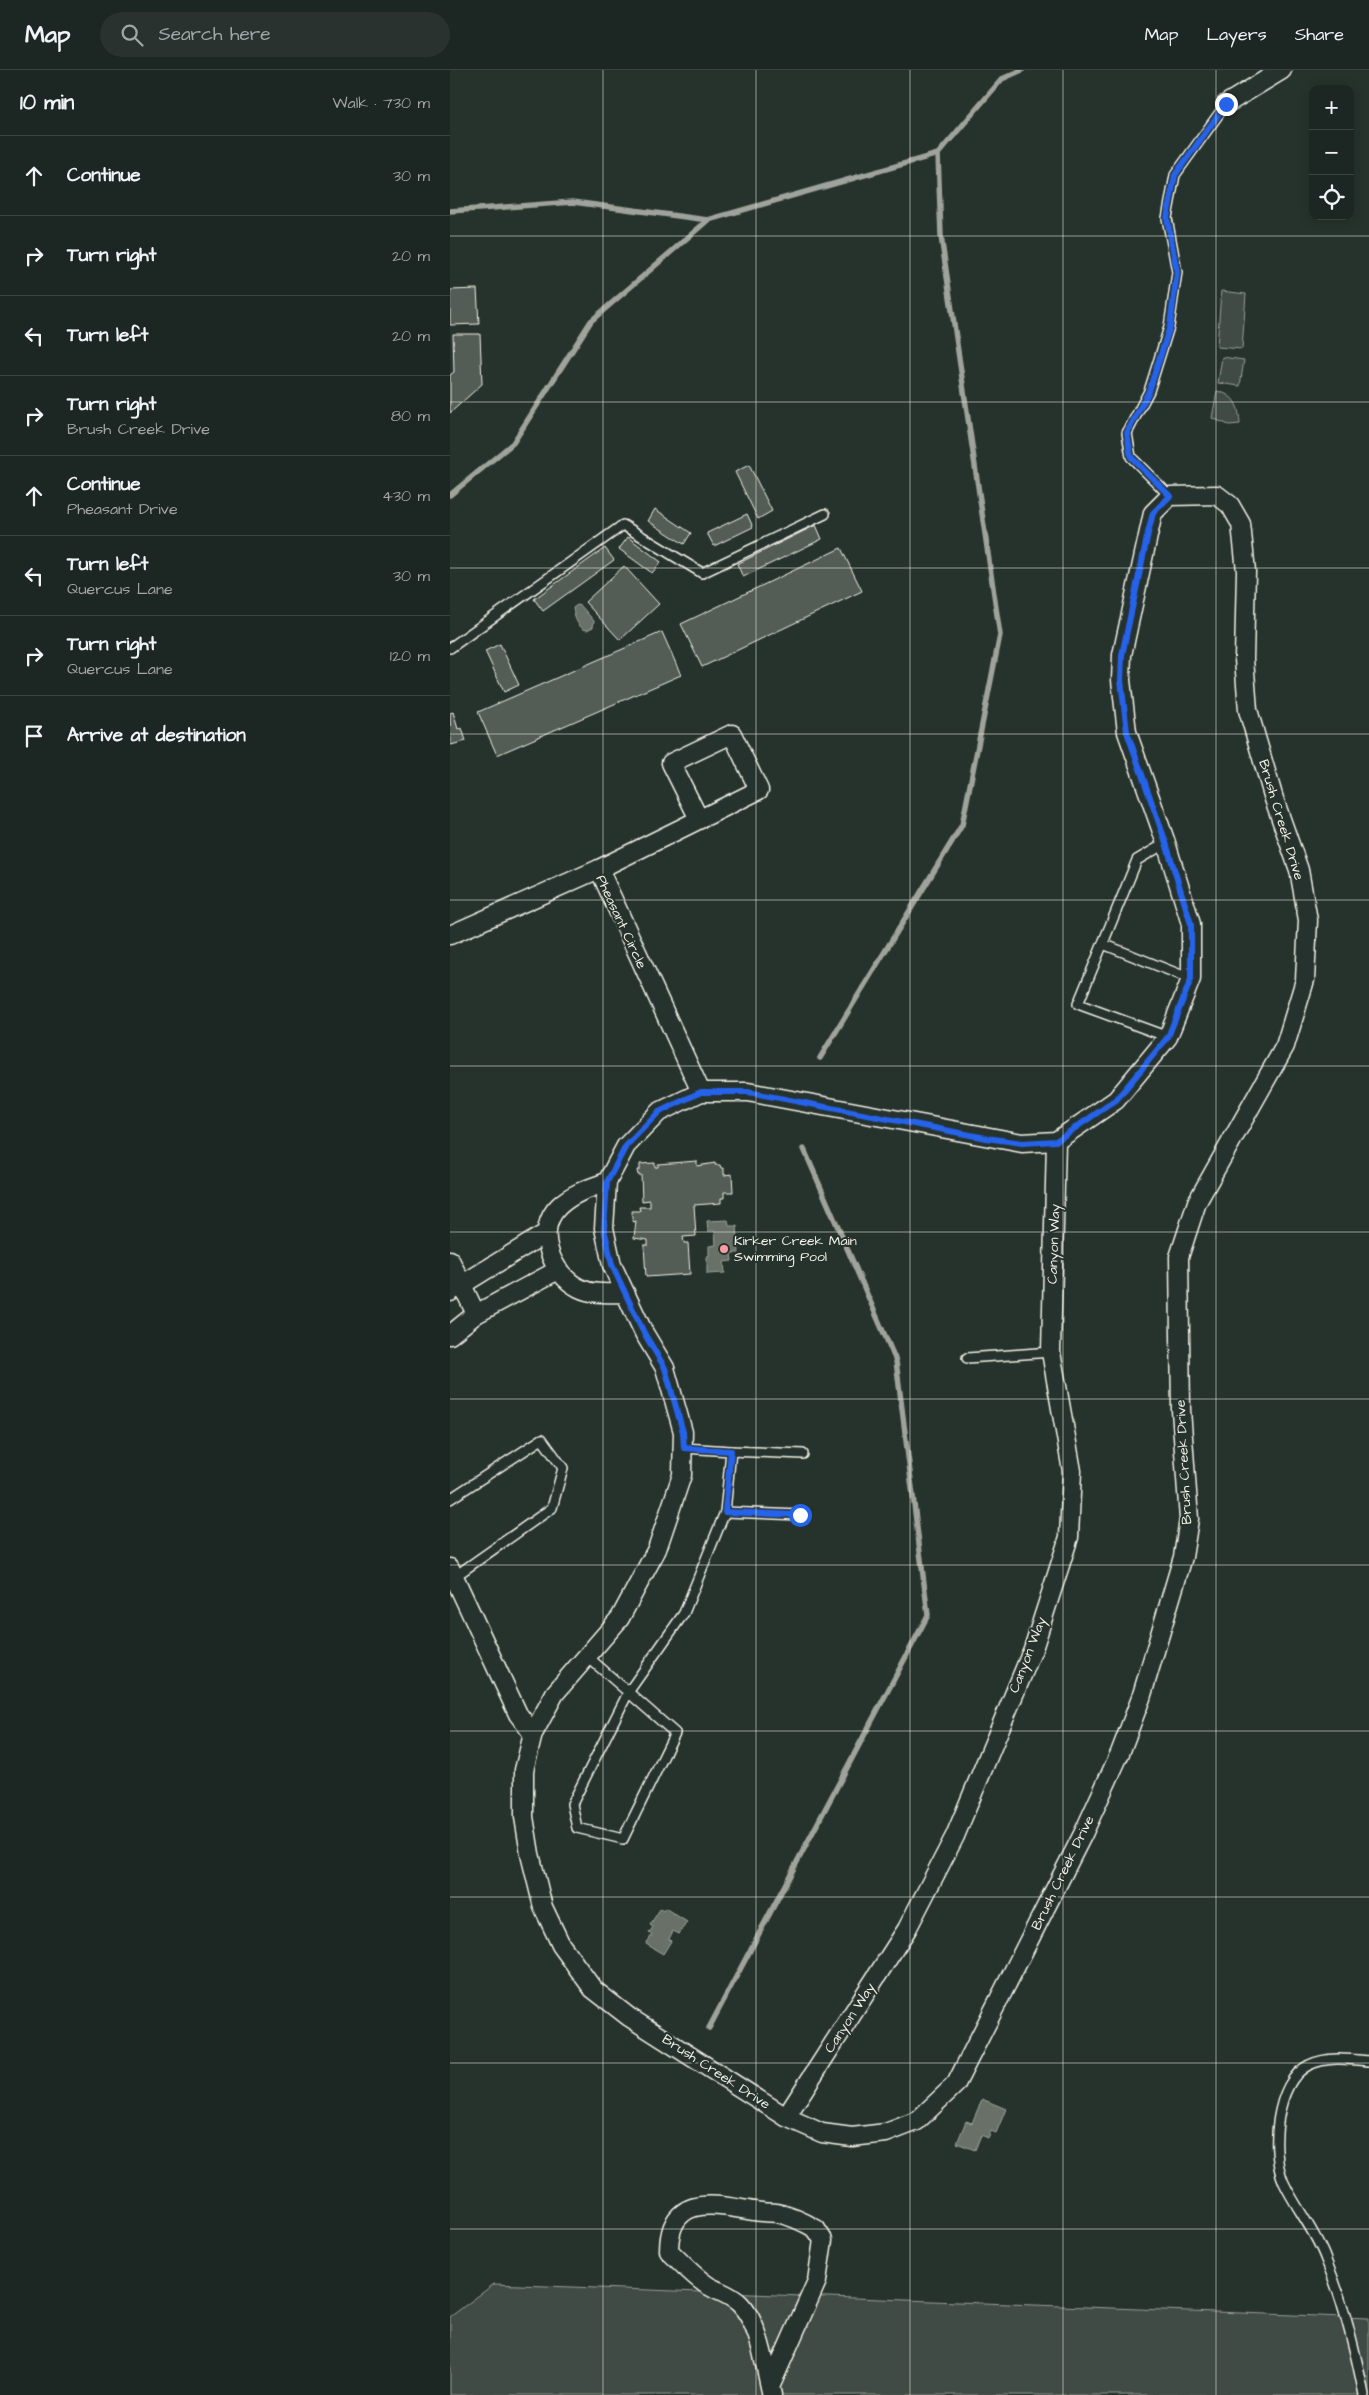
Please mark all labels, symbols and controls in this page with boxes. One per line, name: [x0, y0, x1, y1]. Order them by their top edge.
search box: [100, 12, 450, 57]
text: Map: [25, 18, 70, 52]
icon: search: [118, 21, 146, 49]
text: Search here: [158, 21, 271, 48]
text: Map: [1144, 22, 1178, 47]
text: Layers: [1206, 22, 1267, 47]
text: Share: [1295, 22, 1344, 47]
map controls: [1309, 85, 1354, 220]
button: +: [1309, 85, 1354, 130]
text: 10 min: [20, 88, 74, 117]
text: Walk · 730 m: [332, 92, 430, 114]
route end: [1215, 93, 1238, 116]
button: −: [1309, 130, 1354, 175]
icon: ahead: [20, 162, 48, 190]
text: Continue: [67, 162, 141, 189]
text: 30 m: [393, 165, 430, 187]
button: locate: [1309, 175, 1354, 220]
icon: right: [20, 242, 48, 270]
text: Turn right: [67, 242, 156, 269]
text: 20 m: [392, 245, 430, 267]
icon: left: [20, 322, 48, 350]
text: Turn left: [67, 322, 148, 349]
text: 20 m: [392, 325, 430, 347]
text: Turn right: [67, 391, 156, 418]
icon: right: [20, 402, 48, 430]
text: 80 m: [391, 405, 430, 427]
text: Brush Creek Drive: [67, 418, 210, 440]
text: Continue: [67, 471, 141, 498]
icon: ahead: [20, 482, 48, 510]
text: 430 m: [382, 485, 430, 507]
text: Pheasant Drive: [67, 498, 178, 520]
text: Turn left: [67, 551, 148, 578]
icon: left: [20, 562, 48, 590]
text: 30 m: [393, 565, 430, 587]
text: Quercus Lane: [67, 578, 173, 600]
text: Turn right: [67, 631, 156, 658]
icon: right: [20, 642, 48, 670]
text: 120 m: [390, 645, 430, 667]
text: Quercus Lane: [67, 658, 173, 680]
icon: arrive: [20, 722, 48, 750]
text: Arrive at destination: [67, 722, 246, 749]
street label: Brush Creek Drive: [1253, 757, 1309, 883]
street label: Pheasant Circle: [591, 872, 652, 973]
street label: Canyon Way: [1043, 1203, 1065, 1284]
place label: Kirker Creek Main Swimming Pool: [734, 1231, 857, 1267]
marker: Kirker Creek Main Swimming Pool: [718, 1243, 730, 1255]
street label: Brush Creek Drive: [1171, 1399, 1197, 1525]
route start: [789, 1504, 812, 1527]
street label: Canyon Way: [1004, 1614, 1052, 1696]
street label: Brush Creek Drive: [1027, 1812, 1100, 1934]
street label: Canyon Way: [820, 1979, 880, 2057]
street label: Brush Creek Drive: [658, 2030, 774, 2115]

